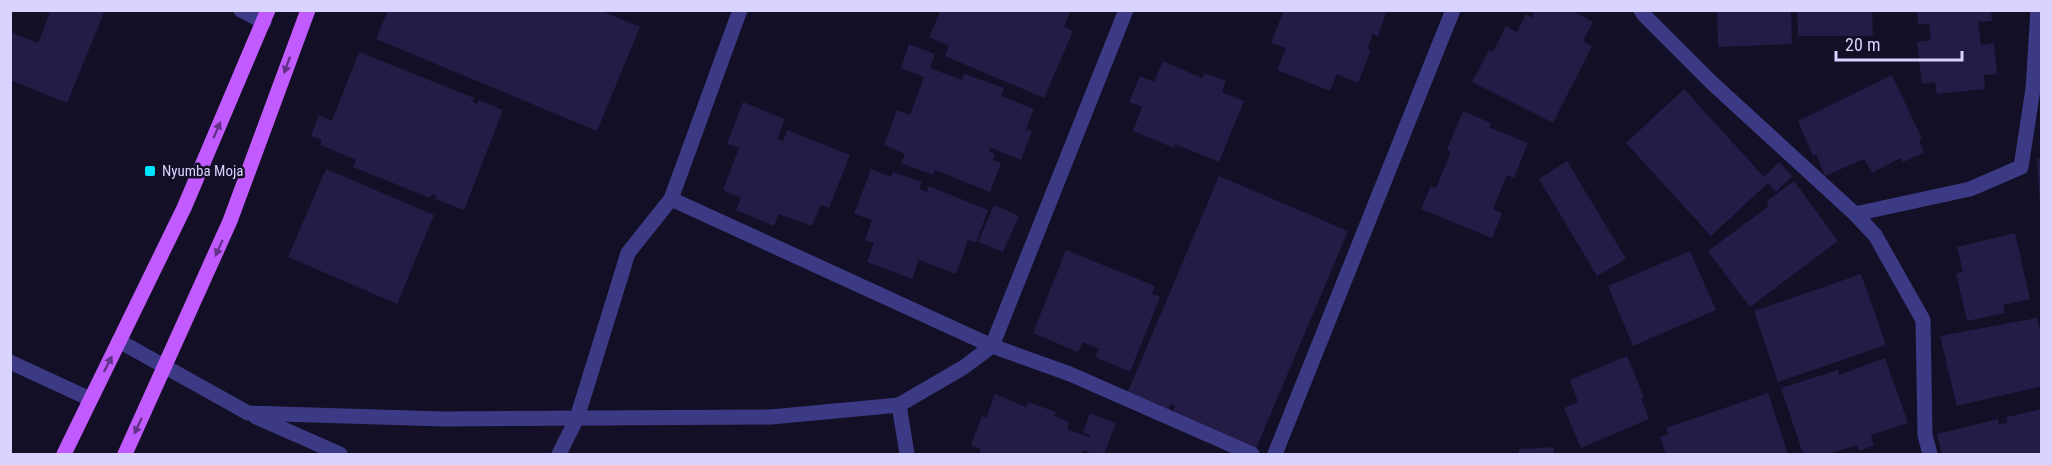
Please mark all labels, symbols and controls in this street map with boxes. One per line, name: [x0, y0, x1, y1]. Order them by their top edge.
scale bar: [1836, 24, 1962, 62]
text: 20 m: [1845, 34, 1880, 55]
one-way arrow: [282, 57, 292, 75]
one-way arrow: [212, 121, 222, 139]
place label: Nyumba Moja: [162, 162, 244, 180]
marker: Nyumba Moja: [143, 164, 157, 178]
one-way arrow: [214, 239, 223, 256]
one-way arrow: [103, 355, 113, 372]
one-way arrow: [134, 417, 143, 434]

